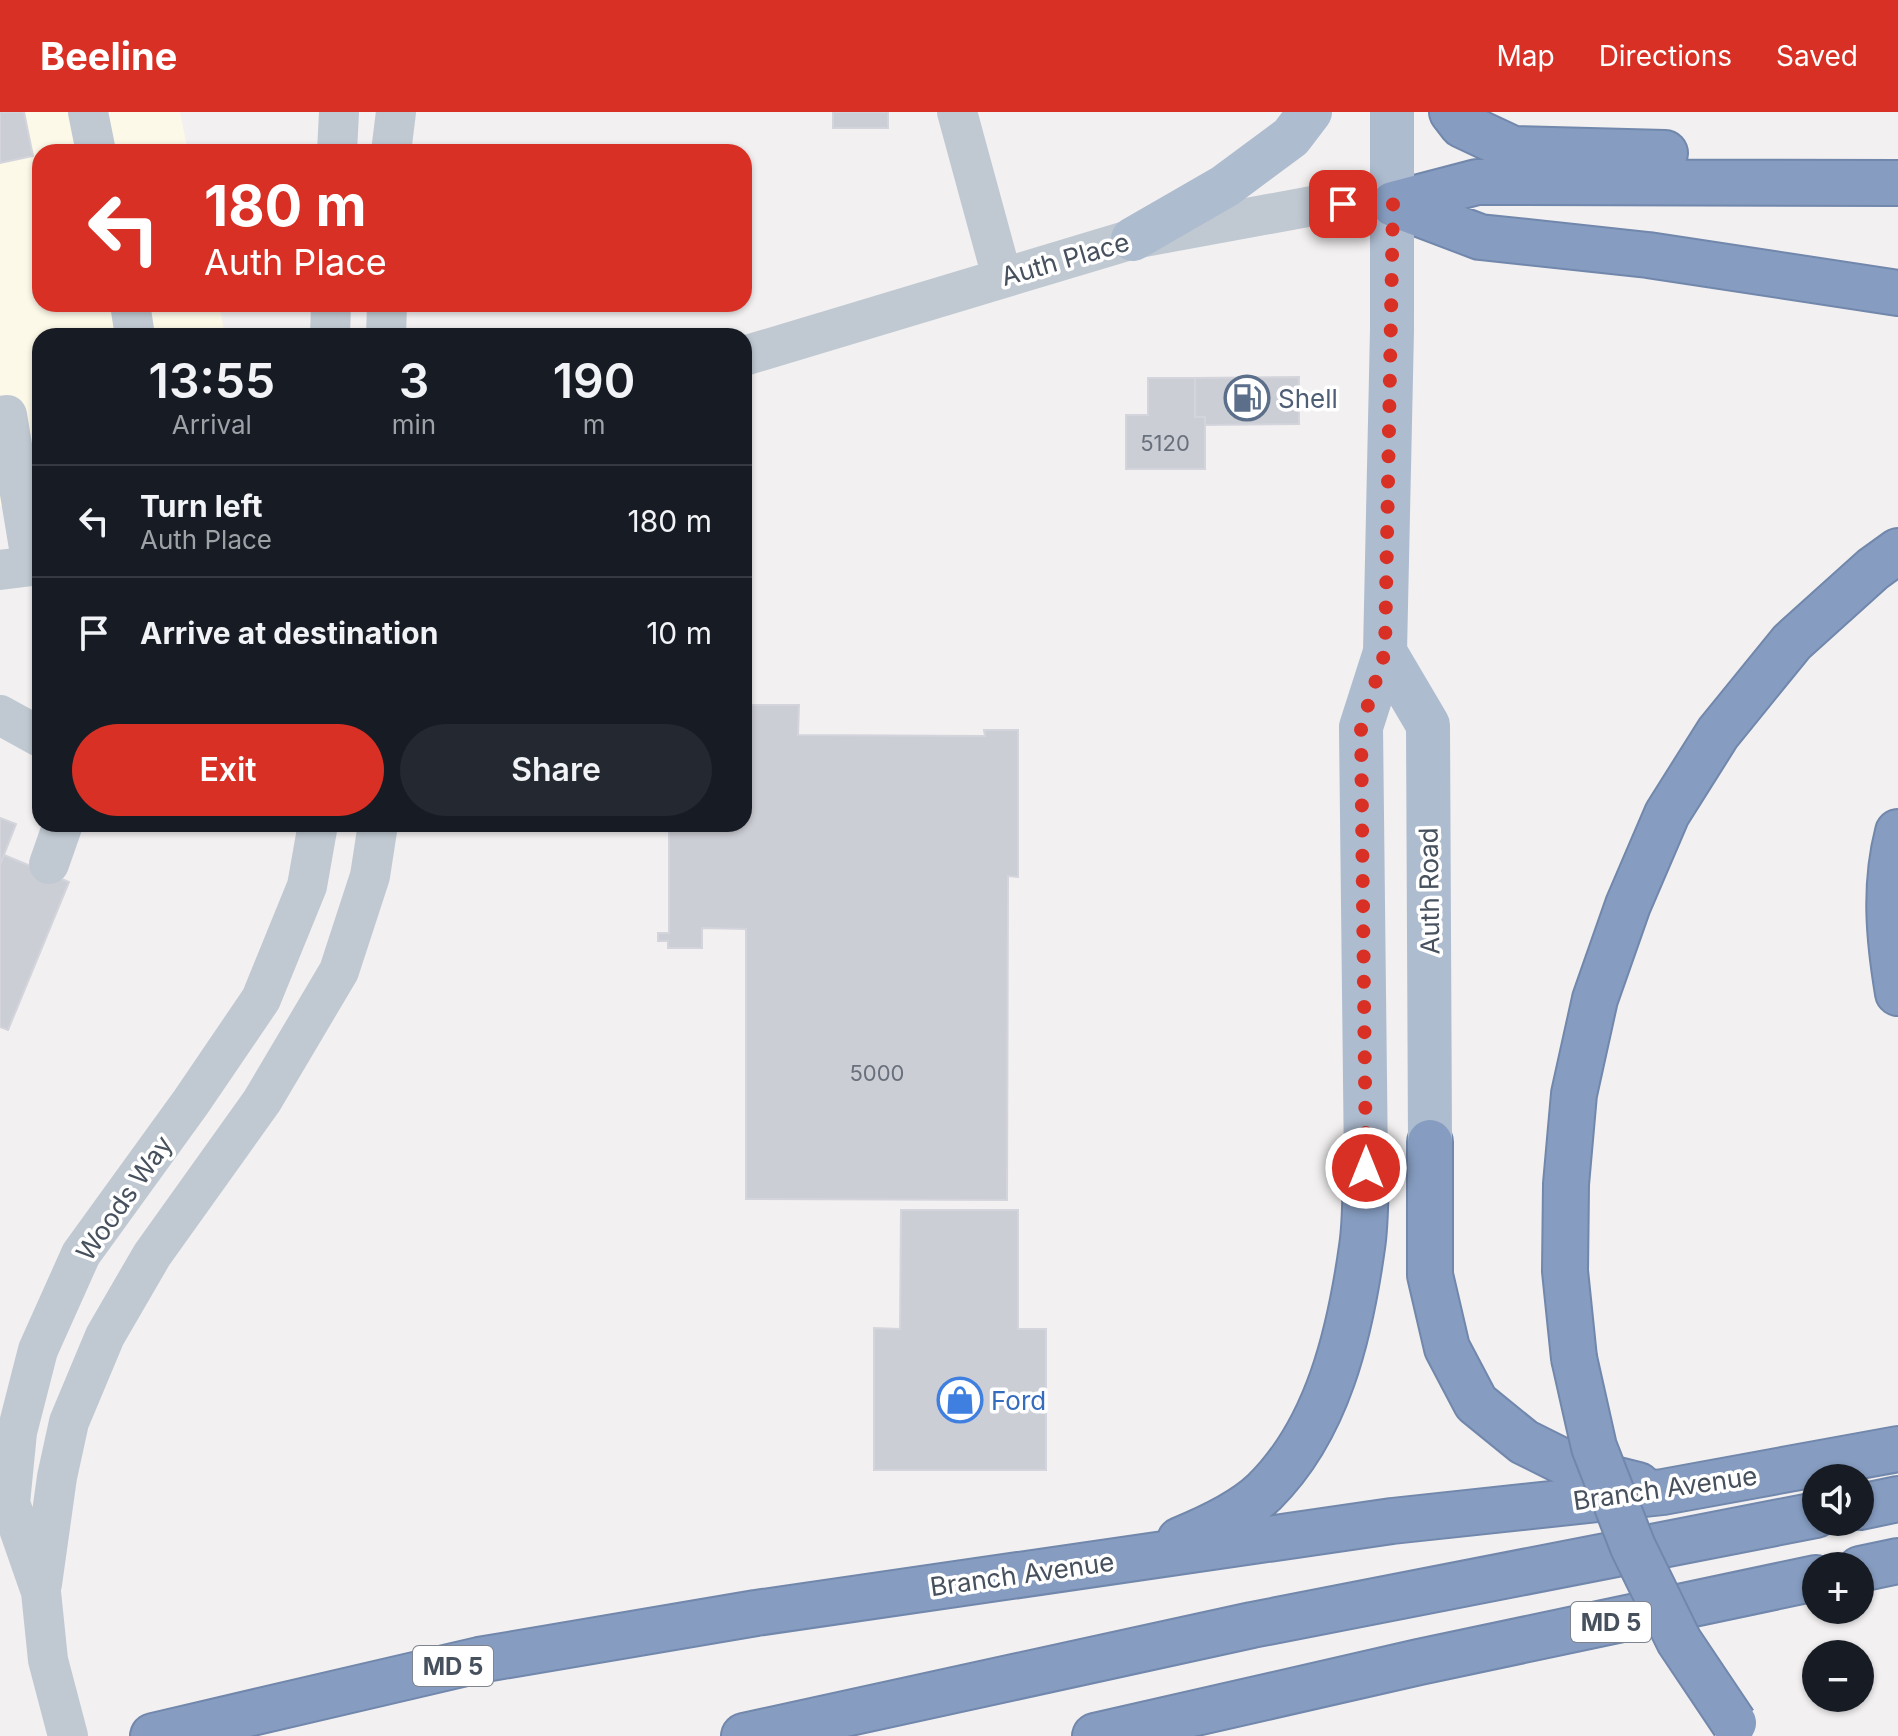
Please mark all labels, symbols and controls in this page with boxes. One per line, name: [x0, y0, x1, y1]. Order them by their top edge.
text: Beeline: [40, 33, 177, 79]
text: Map: [1496, 39, 1555, 73]
text: Directions: [1599, 39, 1732, 73]
text: Saved: [1776, 39, 1858, 73]
pin: [1309, 170, 1377, 238]
text: 180 m: [204, 172, 367, 240]
icon: left: [72, 176, 176, 280]
icon: arrive: [1321, 182, 1365, 226]
street label: Auth Place: [997, 226, 1133, 292]
text: Auth Place: [204, 240, 387, 284]
text: 13:55: [149, 351, 275, 410]
text: 3: [399, 351, 429, 410]
text: 190: [553, 351, 635, 410]
fuel station icon: Shell: [1223, 374, 1271, 422]
place label: Shell: [1278, 383, 1338, 414]
text: Arrival: [172, 409, 252, 440]
text: min: [392, 409, 436, 440]
text: m: [583, 409, 605, 440]
house number: 5120: [1140, 430, 1190, 456]
text: Turn left: [140, 488, 262, 524]
icon: left: [72, 499, 116, 543]
text: 180 m: [628, 503, 712, 539]
text: Auth Place: [140, 524, 272, 555]
icon: arrive: [72, 611, 116, 655]
text: Arrive at destination: [140, 615, 438, 651]
text: 10 m: [646, 615, 712, 651]
button: Exit: [72, 724, 384, 816]
button: Share: [400, 724, 712, 816]
street label: Auth Road: [1412, 827, 1446, 955]
house number: 5000: [849, 1060, 905, 1086]
position arrow: [1324, 1126, 1408, 1210]
street label: Woods Way: [70, 1129, 178, 1267]
shop icon: Ford: [936, 1376, 984, 1424]
place label: Ford: [991, 1385, 1046, 1416]
street label: Branch Avenue: [1571, 1460, 1759, 1516]
map controls: [1802, 1464, 1874, 1712]
button: sound: [1802, 1464, 1874, 1536]
street label: Branch Avenue: [928, 1546, 1116, 1602]
button: +: [1802, 1552, 1874, 1624]
road number: MD 5: [1571, 1602, 1651, 1642]
button: −: [1802, 1640, 1874, 1712]
road number: MD 5: [413, 1646, 493, 1686]

